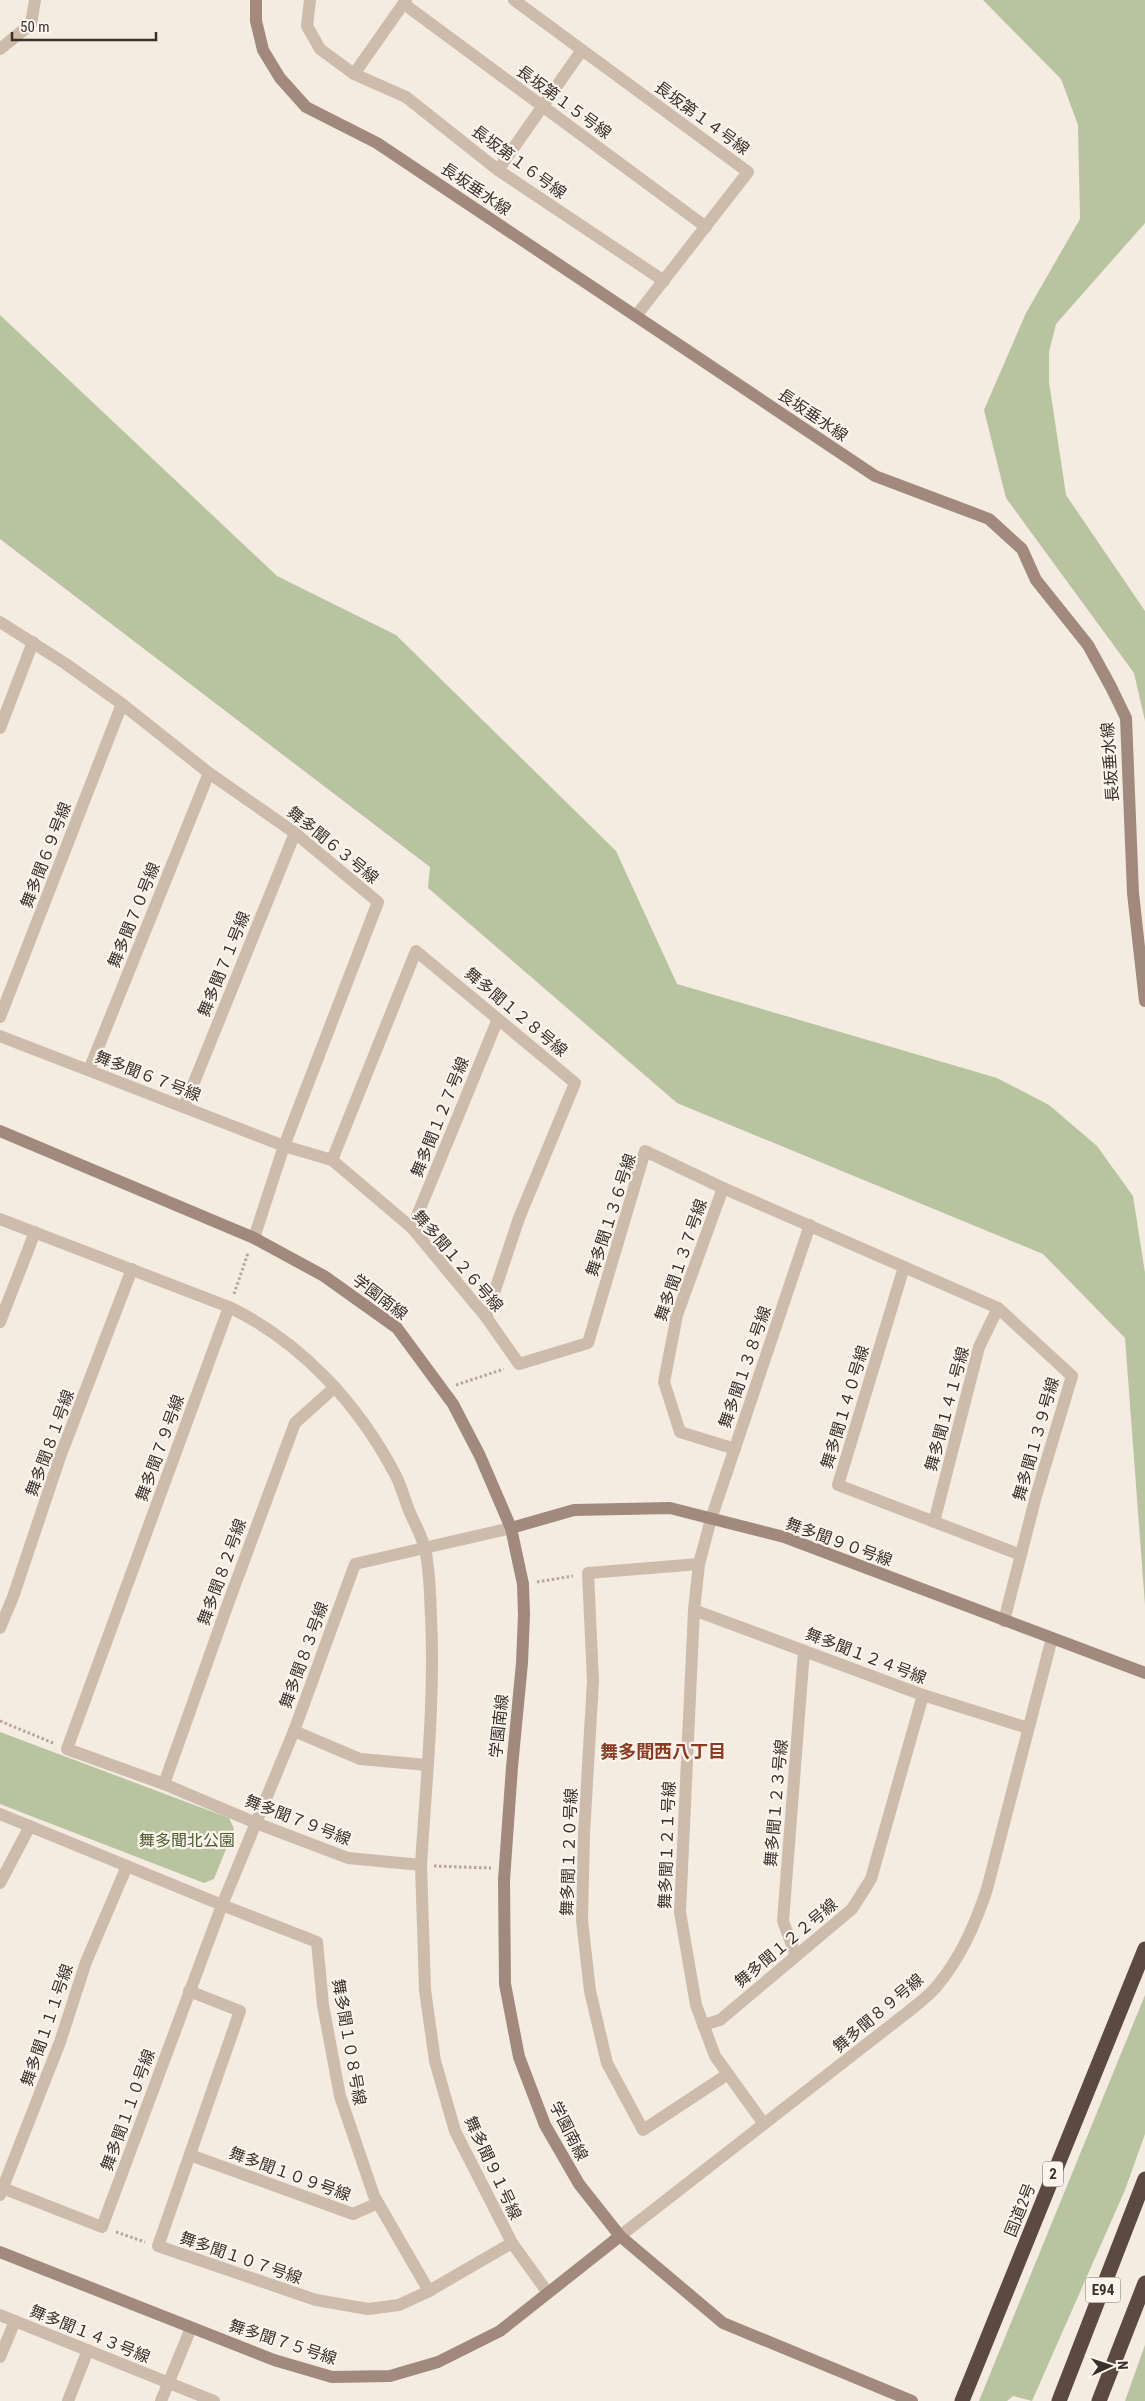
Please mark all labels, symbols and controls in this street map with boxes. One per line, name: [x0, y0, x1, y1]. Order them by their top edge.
scale bar: [12, 10, 156, 42]
text: 50 m: [20, 18, 50, 36]
street label: 長坂第１５号線: [513, 61, 615, 143]
street label: 長坂第１４号線: [651, 77, 753, 159]
street label: 長坂第１６号線: [468, 121, 570, 203]
street label: 長坂垂水線: [438, 159, 514, 219]
street label: 長坂垂水線: [775, 385, 851, 445]
street label: 長坂垂水線: [1098, 721, 1122, 803]
street label: 舞多聞６９号線: [17, 799, 75, 911]
street label: 舞多聞６３号線: [283, 802, 383, 888]
street label: 舞多聞７０号線: [104, 860, 164, 970]
street label: 舞多聞７１号線: [194, 909, 254, 1019]
street label: 舞多聞１２８号線: [461, 964, 571, 1060]
street label: 舞多聞６７号線: [92, 1047, 204, 1105]
street label: 舞多聞１２７号線: [407, 1054, 473, 1180]
street label: 舞多聞１３６号線: [582, 1151, 640, 1279]
street label: 舞多聞１３７号線: [651, 1196, 711, 1324]
street label: 舞多聞１２６号線: [409, 1206, 507, 1316]
street label: 学園南線: [349, 1270, 411, 1324]
street label: 舞多聞１３８号線: [715, 1303, 775, 1431]
street label: 舞多聞１４０号線: [817, 1343, 873, 1471]
street label: 舞多聞１４１号線: [921, 1345, 973, 1473]
street label: 舞多聞１３９号線: [1009, 1375, 1063, 1503]
street label: 舞多聞８１号線: [22, 1387, 78, 1499]
street label: 舞多聞７９号線: [132, 1392, 188, 1504]
street label: 舞多聞９０号線: [783, 1514, 895, 1570]
street label: 舞多聞８２号線: [194, 1516, 250, 1628]
street label: 舞多聞８３号線: [276, 1599, 332, 1711]
street label: 舞多聞１２４号線: [803, 1624, 929, 1688]
street label: 学園南線: [486, 1693, 512, 1759]
street label: 舞多聞１２３号線: [761, 1738, 791, 1868]
district label: 舞多聞西八丁目: [600, 1741, 726, 1762]
street label: 舞多聞１２１号線: [655, 1781, 679, 1909]
street label: 舞多聞１２０号線: [557, 1788, 581, 1916]
street label: 舞多聞７９号線: [242, 1791, 354, 1849]
park label: 舞多聞北公園: [139, 1831, 235, 1850]
street label: 舞多聞１２２号線: [731, 1895, 841, 1991]
street label: 舞多聞１１１号線: [17, 1961, 77, 2089]
street label: 舞多聞８９号線: [829, 1970, 927, 2056]
street label: 舞多聞１０８号線: [329, 1977, 369, 2107]
street label: 舞多聞１１０号線: [97, 2047, 159, 2173]
street label: 学園南線: [546, 2098, 592, 2164]
street label: 舞多聞９１号線: [461, 2113, 525, 2223]
street label: 舞多聞１０９号線: [227, 2143, 353, 2205]
road number: 2: [1043, 2162, 1063, 2186]
street label: 国道2号: [1001, 2181, 1039, 2239]
street label: 舞多聞１０７号線: [177, 2228, 305, 2288]
road number: E94: [1086, 2278, 1120, 2302]
street label: 舞多聞１４３号線: [27, 2301, 153, 2367]
street label: 舞多聞７５号線: [227, 2316, 339, 2368]
north arrow: [1085, 2341, 1135, 2391]
text: N: [1115, 2361, 1131, 2370]

